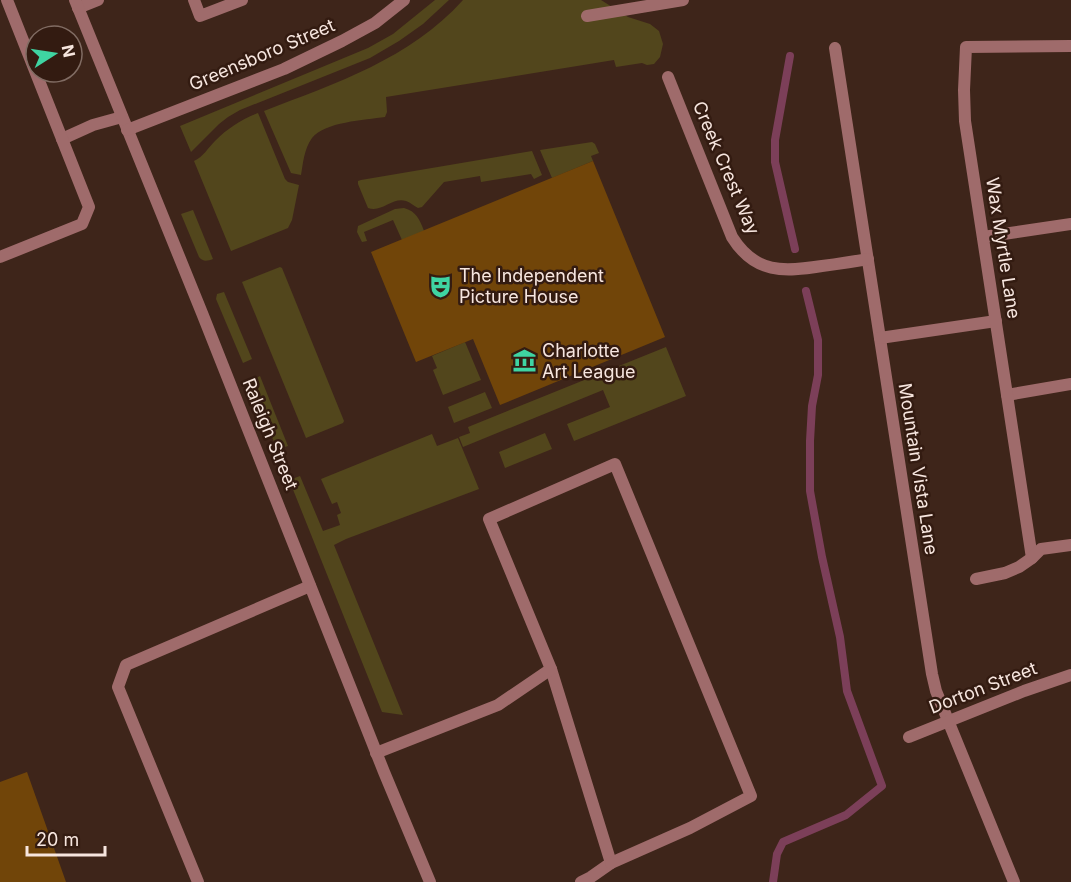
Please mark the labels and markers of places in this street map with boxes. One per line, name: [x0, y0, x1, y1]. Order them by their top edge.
place label: The Independent Picture House: [459, 265, 604, 307]
theatre icon: The Independent Picture House: [428, 273, 454, 299]
place label: Charlotte Art League: [542, 340, 636, 382]
museum icon: Charlotte Art League: [511, 348, 537, 374]

